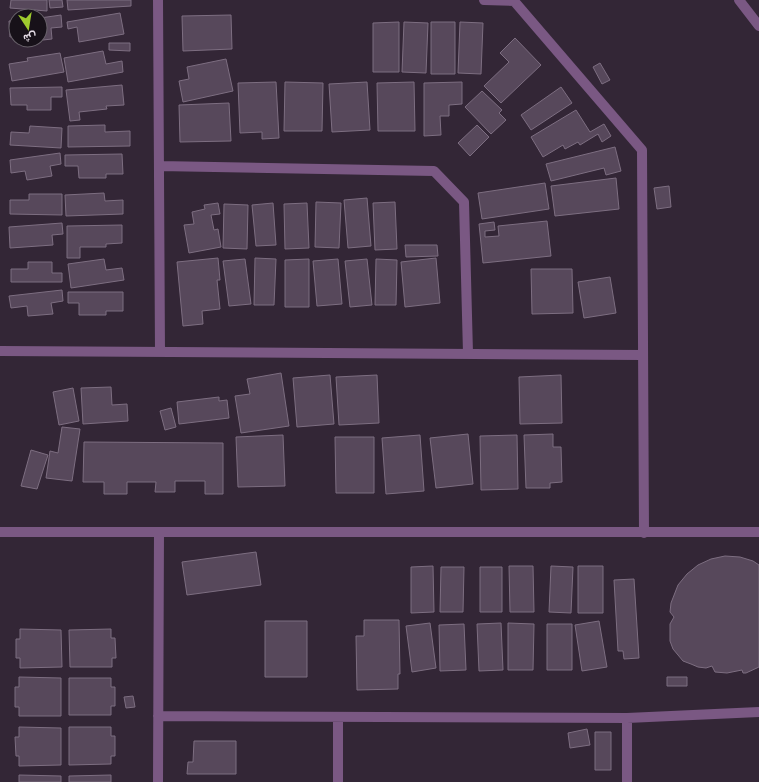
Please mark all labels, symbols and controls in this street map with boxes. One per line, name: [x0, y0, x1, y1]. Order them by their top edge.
north arrow: [8, 8, 48, 48]
text: ش: [22, 30, 38, 45]

